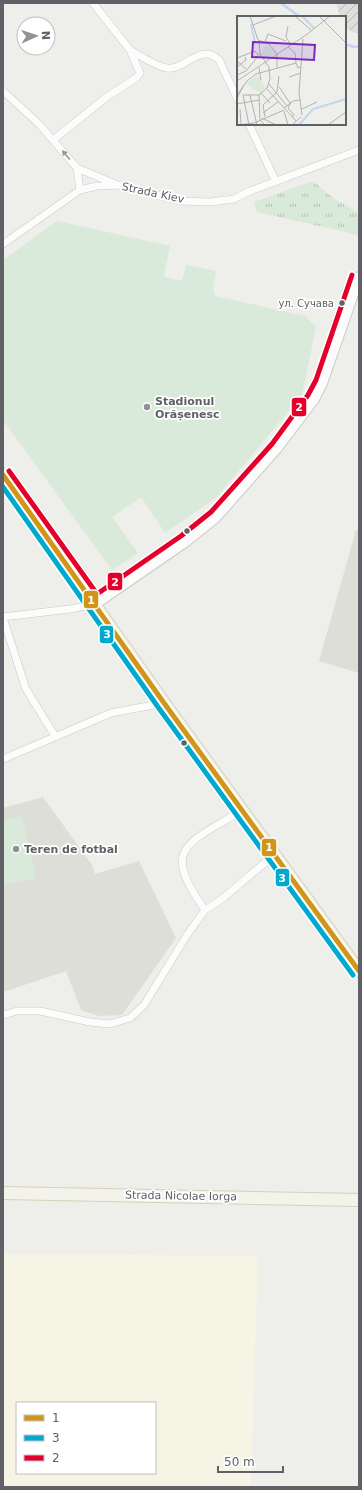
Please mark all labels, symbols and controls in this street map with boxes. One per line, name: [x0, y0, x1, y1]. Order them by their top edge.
north arrow: [16, 16, 56, 56]
inset map: [237, 16, 346, 125]
text: N: [39, 31, 52, 40]
one-way arrow: [61, 149, 70, 160]
street label: Strada Kiev: [121, 180, 186, 206]
place label: ул. Сучава: [278, 298, 334, 309]
marker: ул. Сучава: [337, 298, 347, 308]
place label: Stadionul Orășenesc: [155, 395, 220, 421]
line badge: 2: [291, 397, 307, 417]
text: 2: [295, 401, 303, 414]
marker: Stadionul Orășenesc: [142, 402, 152, 412]
unlabelled marker: [182, 526, 192, 536]
line badge: 2: [107, 572, 123, 591]
text: 2: [111, 576, 119, 589]
line badge: 1: [83, 590, 99, 609]
text: 1: [87, 594, 95, 607]
line badge: 3: [99, 625, 114, 644]
text: 3: [103, 628, 111, 641]
unlabelled marker: [179, 738, 189, 748]
line badge: 1: [261, 838, 277, 857]
text: 1: [265, 841, 273, 854]
place label: Teren de fotbal: [24, 843, 118, 856]
marker: Teren de fotbal: [11, 844, 21, 854]
line badge: 3: [275, 868, 290, 887]
text: 3: [278, 872, 286, 885]
street label: Strada Nicolae Iorga: [125, 1189, 237, 1203]
legend: [16, 1402, 156, 1474]
text: 1: [52, 1411, 60, 1425]
text: 3: [52, 1431, 60, 1445]
scale bar: [218, 1448, 283, 1474]
text: 2: [52, 1451, 60, 1465]
text: 50 m: [224, 1455, 255, 1469]

